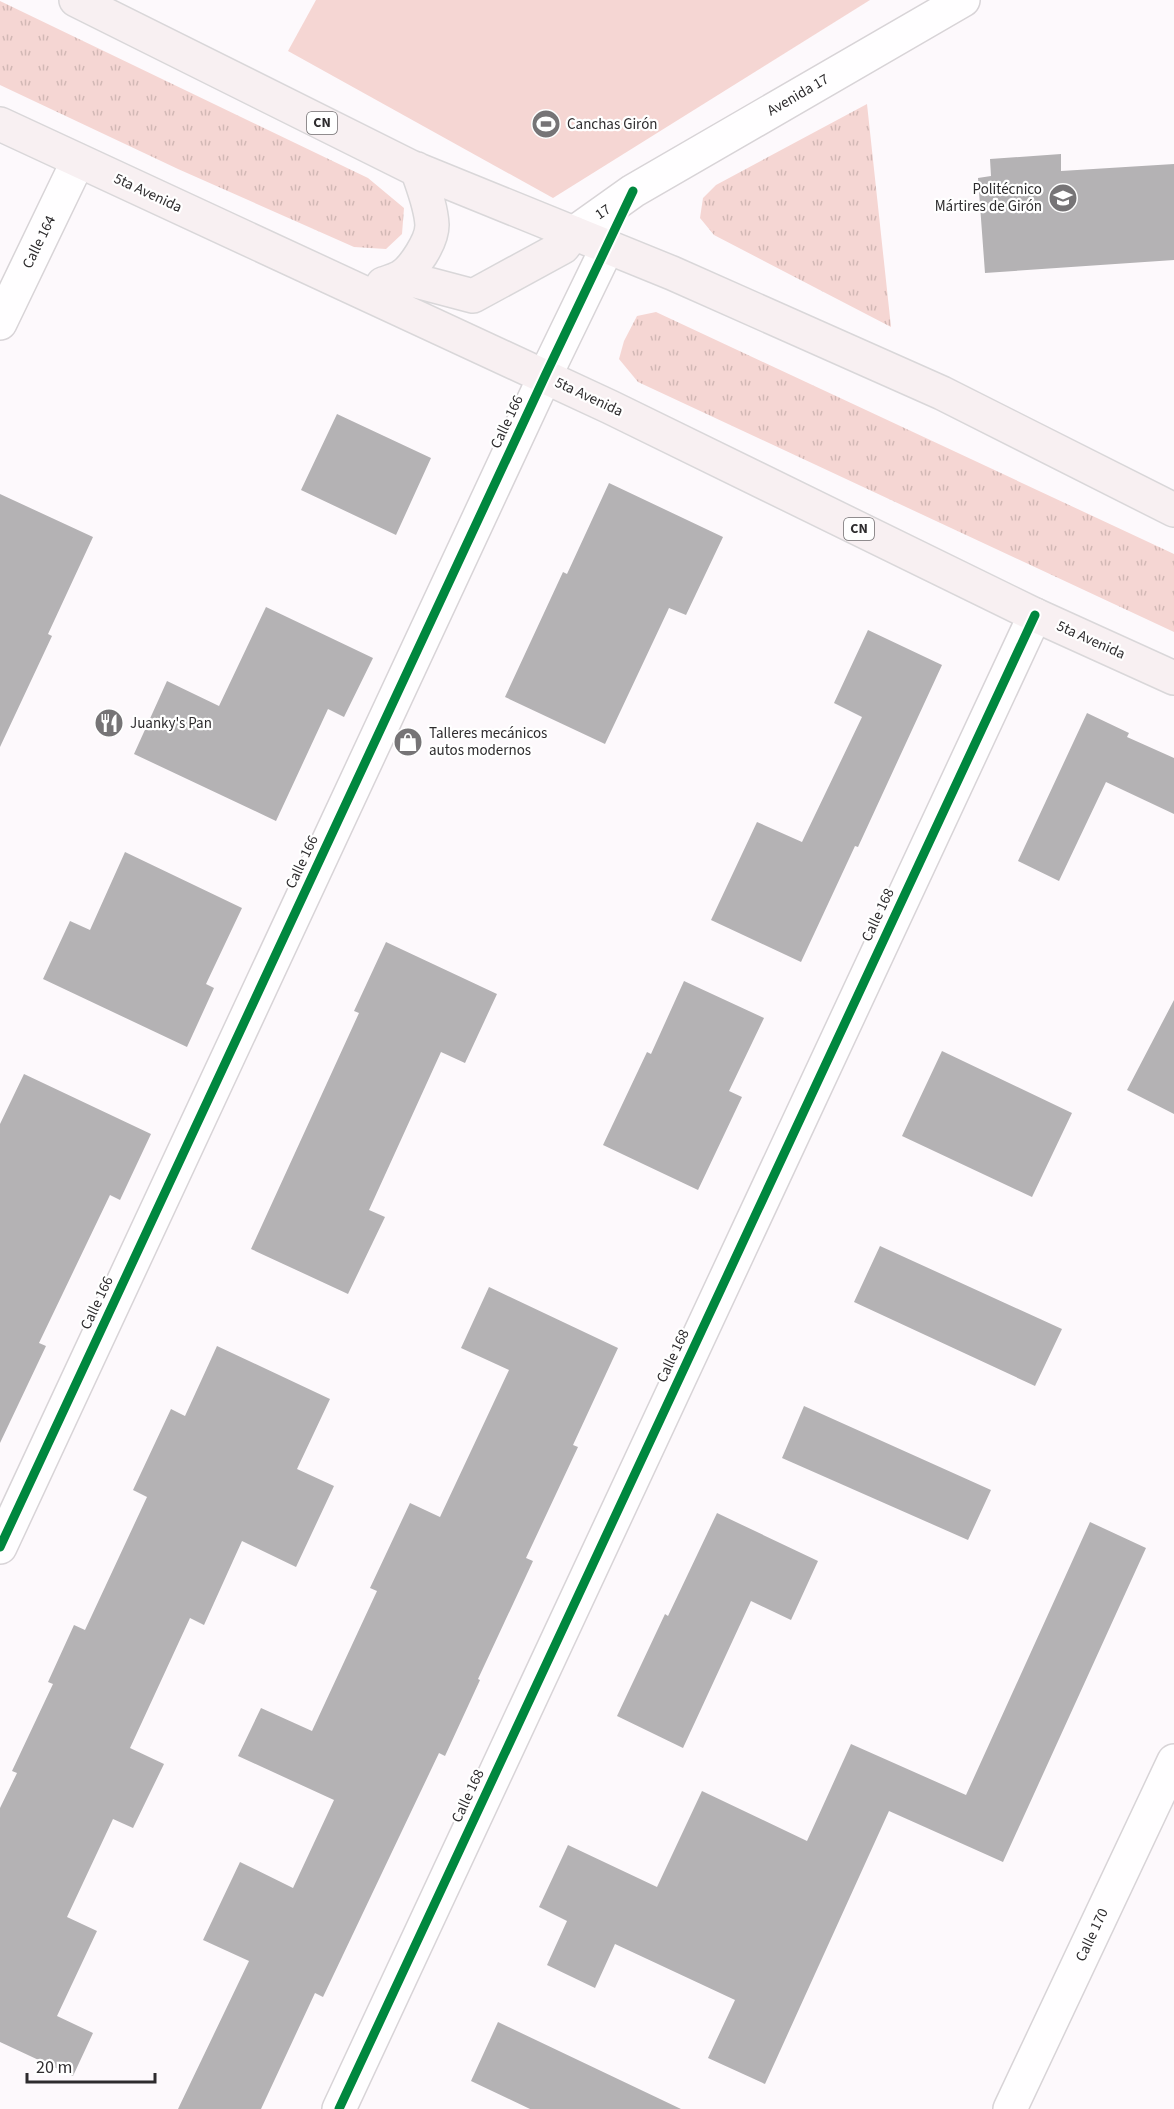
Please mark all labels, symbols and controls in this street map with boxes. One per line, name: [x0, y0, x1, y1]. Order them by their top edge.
street label: Avenida 17: [763, 69, 833, 121]
sports icon: Canchas Girón: [530, 108, 562, 140]
road number: CN: [307, 112, 337, 134]
place label: Canchas Girón: [567, 114, 658, 135]
street label: 5ta Avenida: [110, 168, 186, 218]
place label: Politécnico Mártires de Girón: [935, 179, 1042, 217]
school or university icon: Politécnico Mártires de Girón: [1047, 182, 1079, 214]
street label: 17: [591, 199, 615, 225]
street label: Calle 164: [17, 211, 61, 272]
street label: 5ta Avenida: [551, 372, 627, 422]
street label: Calle 166: [486, 392, 528, 452]
road number: CN: [844, 518, 874, 540]
street label: 5ta Avenida: [1053, 616, 1129, 664]
restaurant icon: Juanky's Pan: [93, 707, 125, 739]
place label: Juanky's Pan: [130, 713, 212, 734]
place label: Talleres mecánicos autos modernos: [429, 723, 547, 761]
shop icon: Talleres mecánicos autos modernos: [392, 726, 424, 758]
street label: Calle 166: [281, 832, 323, 892]
street label: Calle 168: [857, 885, 899, 945]
street label: Calle 166: [76, 1273, 118, 1333]
street label: Calle 168: [652, 1326, 694, 1386]
street label: Calle 168: [447, 1766, 489, 1826]
street label: Calle 170: [1071, 1905, 1113, 1965]
scale bar: [27, 2046, 154, 2084]
text: 20 m: [36, 2055, 72, 2080]

